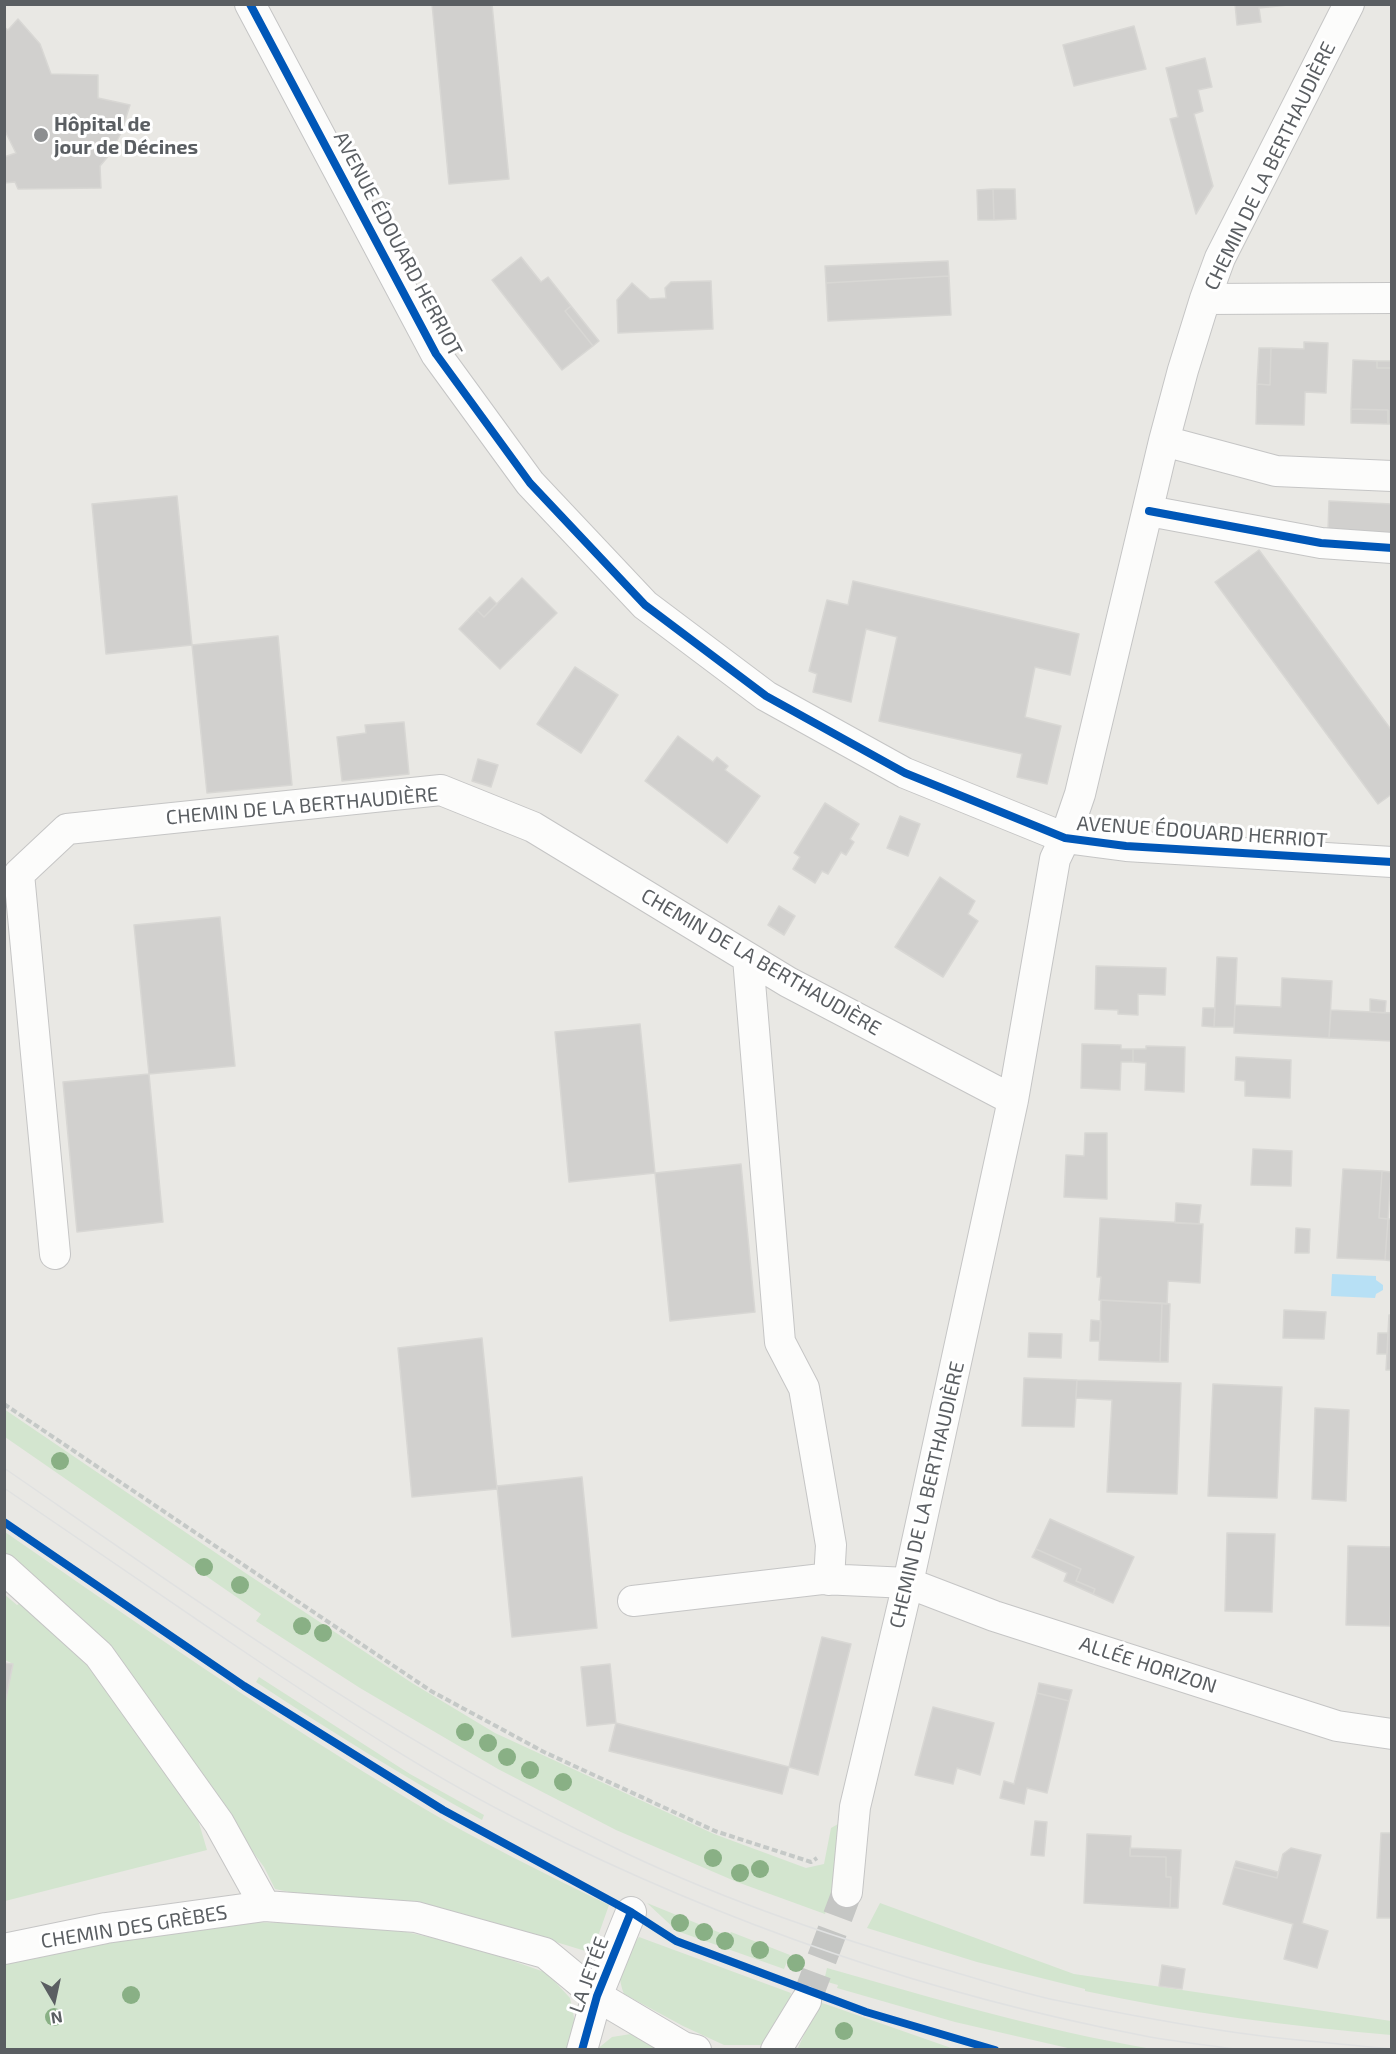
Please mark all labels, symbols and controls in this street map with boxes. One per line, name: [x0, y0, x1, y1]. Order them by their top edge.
street label: CHEMIN DE LA BERTHAUDIÈRE: [1199, 38, 1341, 294]
place label: Hôpital de jour de Décines: [54, 112, 198, 159]
marker: Hôpital de jour de Décines: [32, 126, 50, 144]
street label: AVENUE ÉDOUARD HERRIOT: [328, 128, 468, 360]
street label: CHEMIN DE LA BERTHAUDIÈRE: [165, 782, 439, 830]
street label: AVENUE ÉDOUARD HERRIOT: [1076, 811, 1328, 853]
street label: CHEMIN DE LA BERTHAUDIÈRE: [637, 883, 885, 1041]
street label: CHEMIN DE LA BERTHAUDIÈRE: [885, 1359, 969, 1631]
street label: ALLÉE HORIZON: [1076, 1632, 1220, 1698]
street label: CHEMIN DES GRÈBES: [39, 1900, 229, 1954]
street label: LA JETÉE: [564, 1934, 614, 2016]
north arrow: [24, 1970, 84, 2030]
text: N: [50, 2008, 64, 2029]

